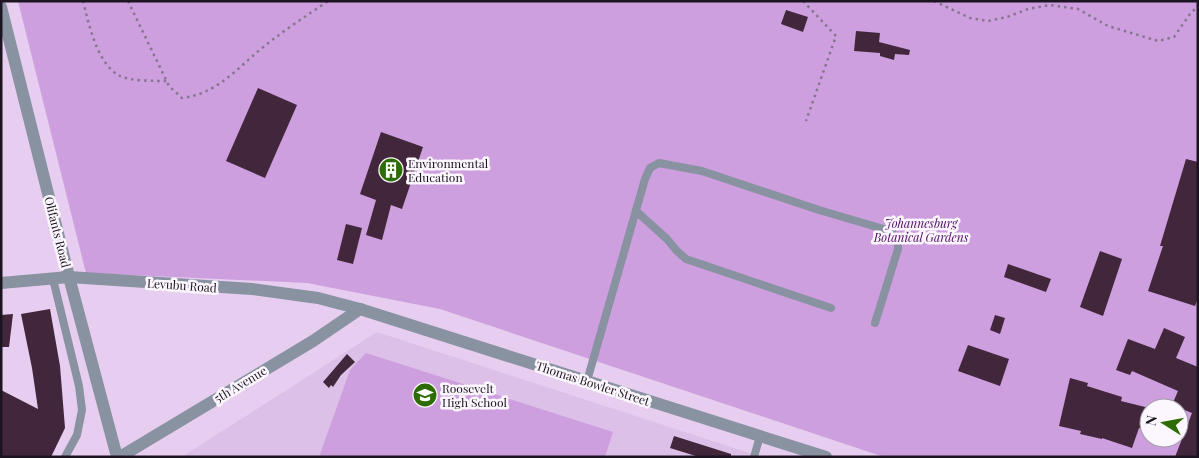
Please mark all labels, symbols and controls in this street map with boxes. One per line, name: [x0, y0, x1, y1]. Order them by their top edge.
place label: Environmental Education: [408, 155, 489, 185]
building icon: Environmental Education: [378, 157, 404, 183]
street label: Olifants Road: [41, 195, 75, 269]
park label: Johannesburg Botanical Gardens: [873, 215, 969, 245]
street label: Levubu Road: [147, 275, 217, 295]
street label: Thomas Bowler Street: [534, 357, 653, 409]
street label: 5th Avenue: [211, 362, 269, 406]
place label: Roosevelt High School: [442, 380, 507, 410]
school or university icon: Roosevelt High School: [412, 382, 438, 408]
north arrow: [1139, 398, 1189, 448]
text: N: [1140, 414, 1161, 427]

